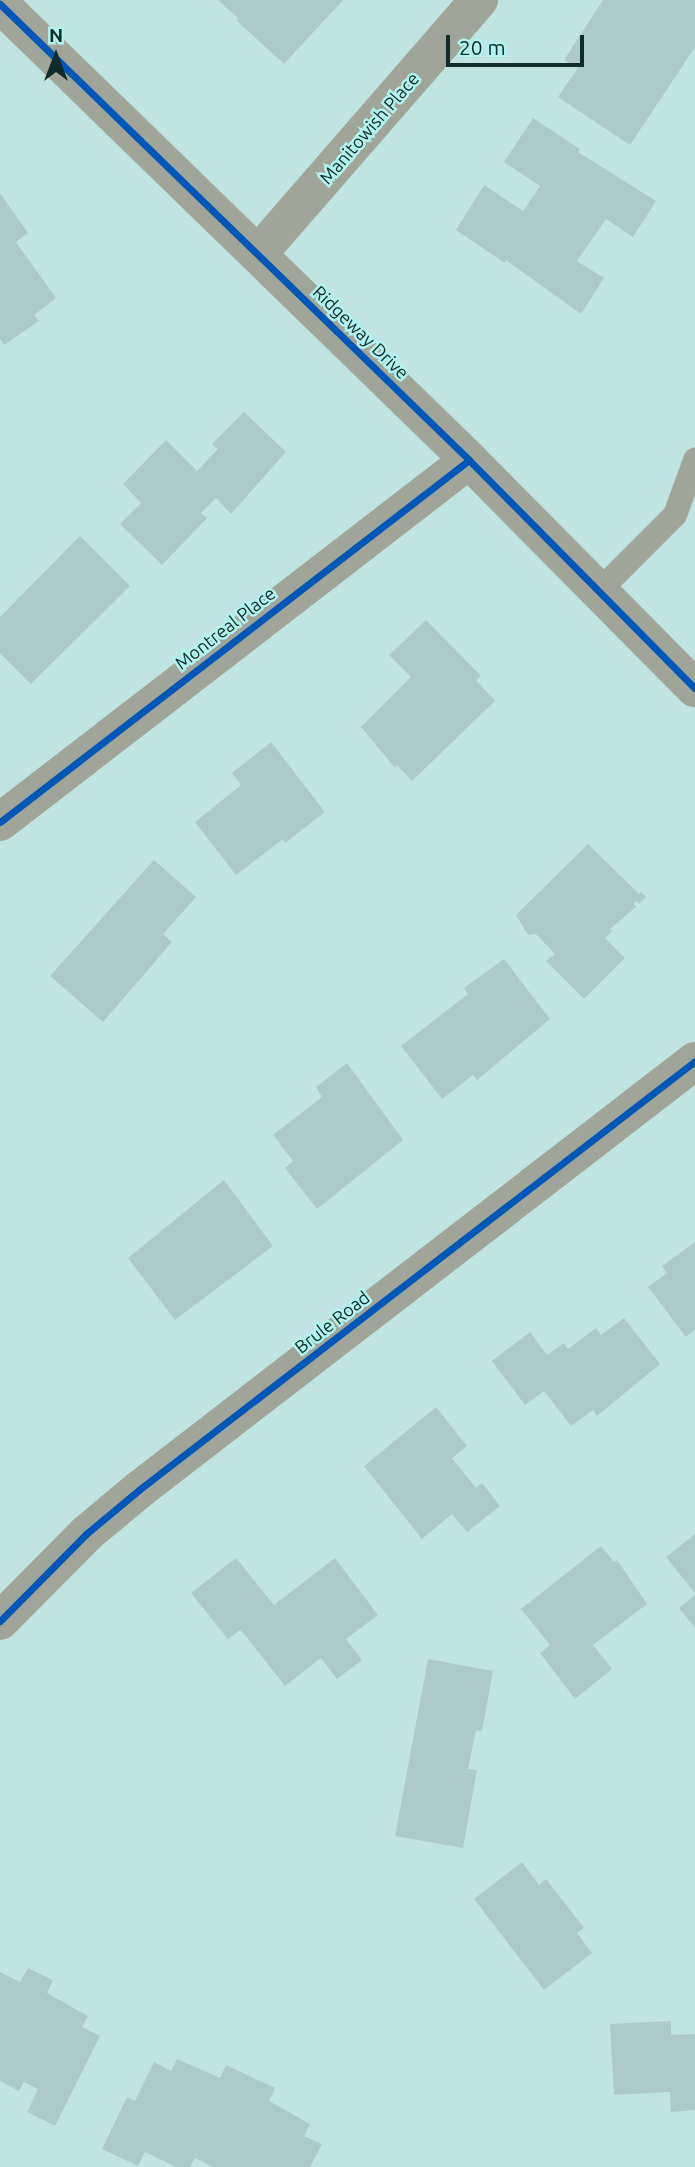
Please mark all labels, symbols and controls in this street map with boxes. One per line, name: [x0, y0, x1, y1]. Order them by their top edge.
north arrow: [21, 21, 91, 91]
scale bar: [450, 21, 588, 65]
text: N: [49, 24, 63, 46]
text: 20 m: [459, 35, 506, 59]
street label: Manitowish Place: [315, 68, 423, 188]
street label: Ridgeway Drive: [309, 281, 413, 383]
street label: Montreal Place: [171, 582, 279, 674]
street label: Brule Road: [290, 1286, 374, 1358]

